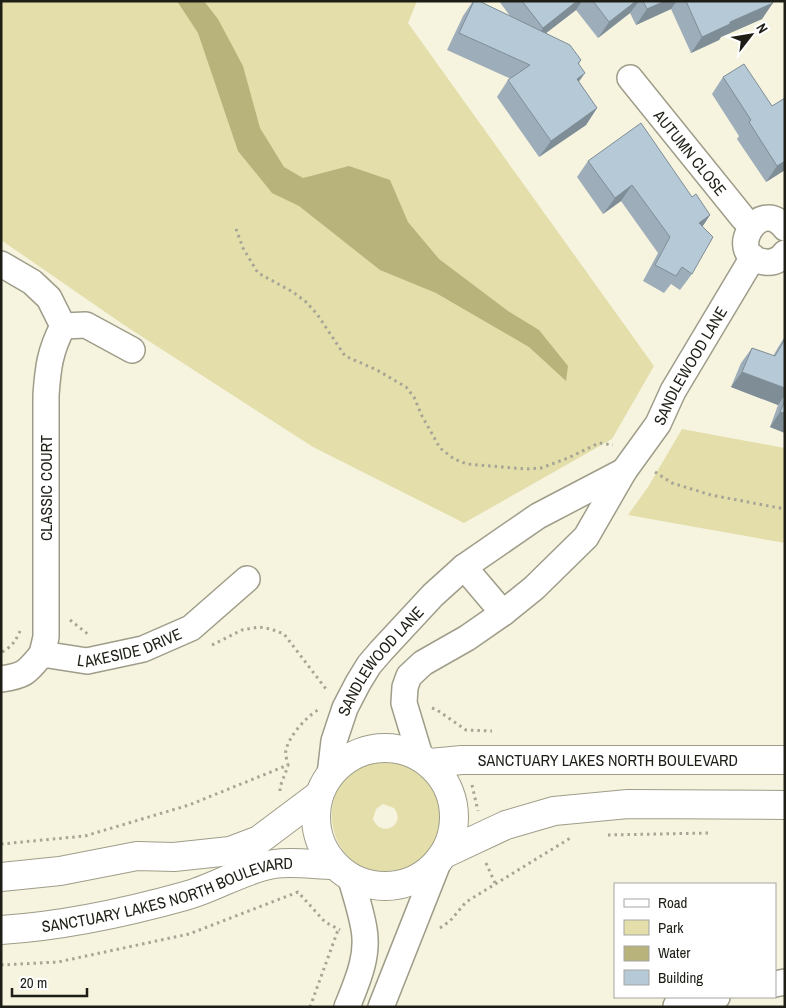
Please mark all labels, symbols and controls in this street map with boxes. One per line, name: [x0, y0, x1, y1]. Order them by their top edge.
north arrow: [726, 10, 776, 60]
text: N: [752, 20, 772, 36]
street label: AUTUMN CLOSE: [648, 104, 732, 200]
street label: SANDLEWOOD LANE: [648, 302, 732, 428]
street label: CLASSIC COURT: [35, 435, 57, 541]
street label: SANDLEWOOD LANE: [332, 601, 428, 719]
street label: LAKESIDE DRIVE: [76, 622, 185, 672]
street label: SANCTUARY LAKES NORTH BOULEVARD: [478, 749, 738, 771]
street label: SANCTUARY LAKES NORTH BOULEVARD: [40, 852, 293, 937]
legend: [614, 883, 776, 998]
text: Road: [658, 892, 687, 913]
text: Park: [658, 917, 684, 938]
text: Water: [658, 942, 690, 963]
scale bar: [12, 966, 88, 998]
text: Building: [658, 967, 703, 988]
text: 20 m: [20, 972, 47, 993]

